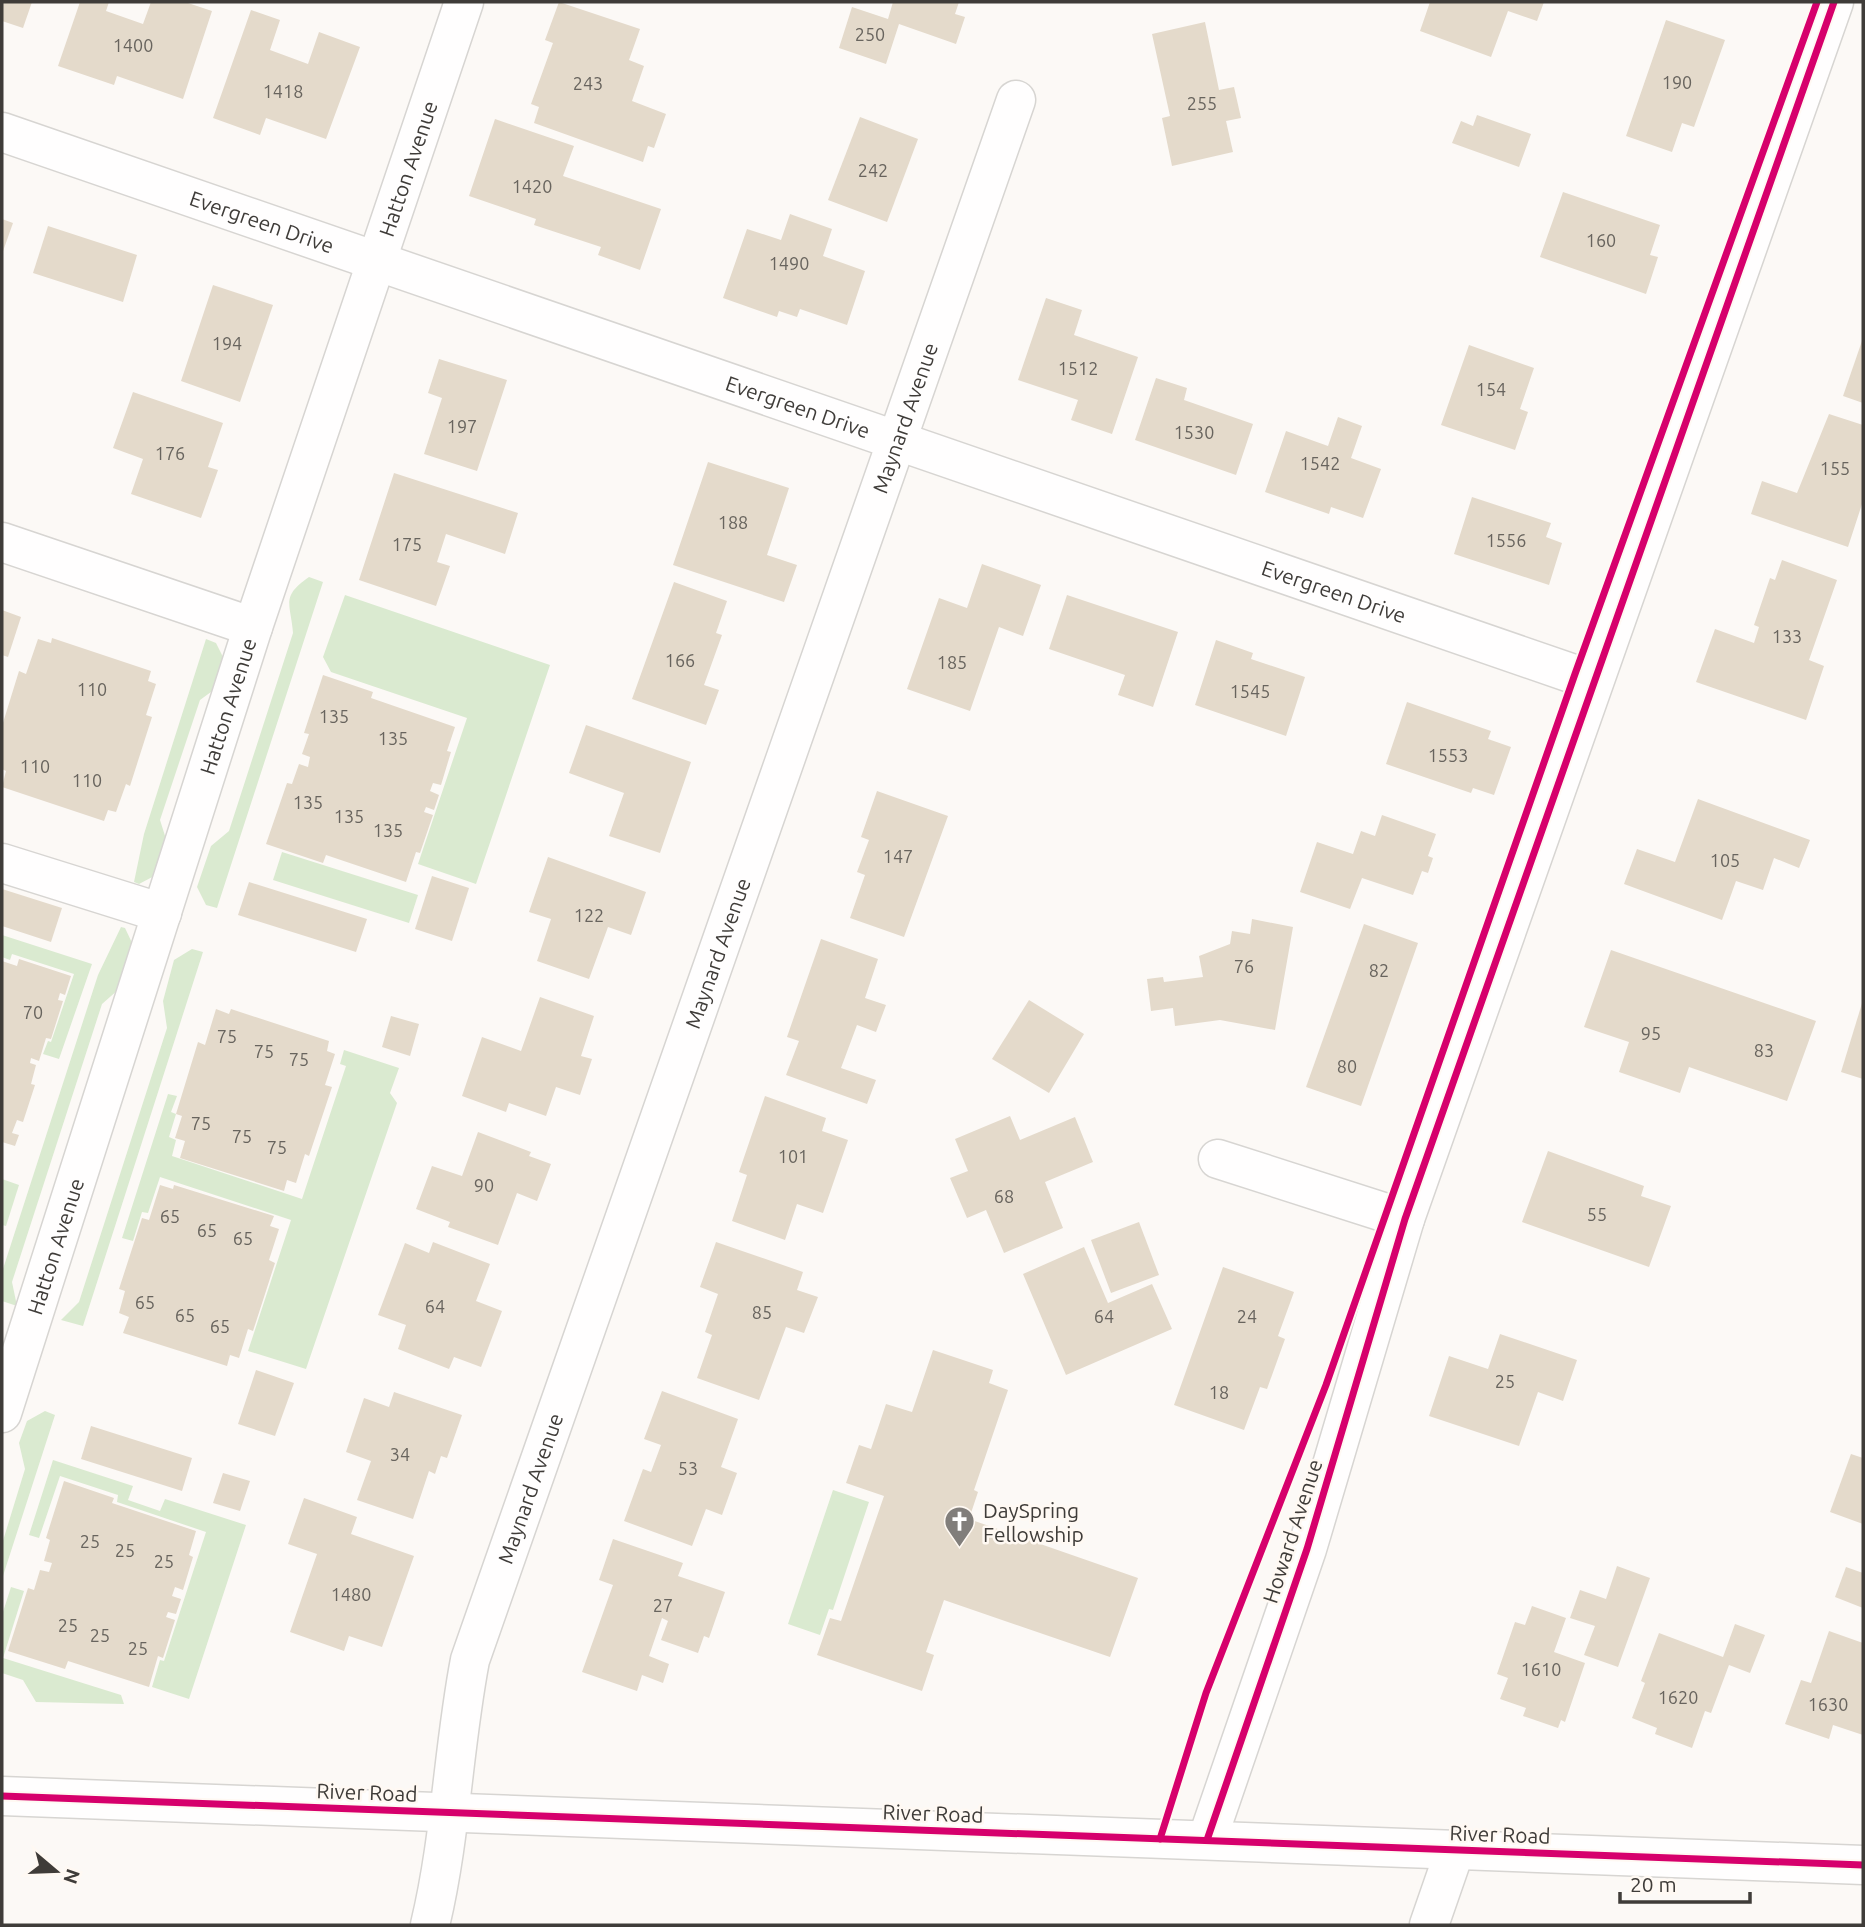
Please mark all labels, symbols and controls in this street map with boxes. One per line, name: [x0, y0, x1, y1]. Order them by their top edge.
house number: 250: [855, 24, 885, 44]
house number: 1400: [113, 35, 153, 55]
house number: 190: [1662, 72, 1692, 92]
house number: 243: [573, 73, 603, 93]
house number: 1418: [263, 81, 303, 101]
house number: 255: [1187, 93, 1217, 113]
street label: Hatton Avenue: [374, 97, 442, 240]
house number: 242: [858, 160, 888, 180]
house number: 1420: [512, 176, 552, 196]
street label: Evergreen Drive: [187, 186, 337, 258]
house number: 160: [1586, 230, 1616, 250]
house number: 1490: [769, 253, 809, 273]
house number: 194: [212, 333, 242, 353]
street label: Maynard Avenue: [867, 340, 942, 496]
house number: 1512: [1058, 358, 1098, 378]
street label: Evergreen Drive: [723, 371, 873, 442]
house number: 154: [1476, 379, 1506, 399]
house number: 197: [447, 416, 477, 436]
house number: 1530: [1174, 422, 1214, 442]
house number: 176: [155, 443, 185, 463]
house number: 1542: [1300, 453, 1340, 473]
house number: 155: [1820, 458, 1850, 478]
house number: 188: [718, 512, 748, 532]
house number: 1556: [1486, 530, 1526, 550]
house number: 175: [392, 534, 422, 554]
street label: Evergreen Drive: [1259, 555, 1409, 627]
house number: 133: [1772, 626, 1802, 646]
street label: Hatton Avenue: [195, 635, 261, 777]
house number: 166: [665, 650, 695, 670]
house number: 185: [937, 652, 967, 672]
house number: 110: [77, 679, 107, 699]
house number: 1545: [1230, 681, 1270, 701]
house number: 135: [319, 706, 349, 726]
house number: 135: [378, 728, 408, 748]
house number: 1553: [1428, 745, 1468, 765]
house number: 110: [20, 756, 50, 776]
house number: 110: [72, 770, 102, 790]
house number: 135: [293, 792, 323, 812]
house number: 135: [334, 806, 364, 826]
house number: 135: [373, 820, 403, 840]
house number: 147: [883, 846, 913, 866]
house number: 105: [1710, 850, 1740, 870]
street label: Maynard Avenue: [680, 875, 755, 1032]
house number: 122: [574, 905, 604, 925]
house number: 76: [1234, 956, 1254, 976]
house number: 82: [1369, 960, 1389, 980]
house number: 70: [23, 1002, 43, 1022]
house number: 95: [1641, 1023, 1661, 1043]
house number: 75: [217, 1026, 237, 1046]
house number: 83: [1754, 1040, 1774, 1060]
house number: 75: [254, 1041, 274, 1061]
house number: 75: [289, 1049, 309, 1069]
house number: 80: [1337, 1056, 1357, 1076]
house number: 75: [191, 1113, 211, 1133]
house number: 75: [232, 1126, 252, 1146]
house number: 75: [267, 1137, 287, 1157]
house number: 101: [778, 1146, 808, 1166]
street label: Hatton Avenue: [22, 1175, 88, 1317]
house number: 90: [474, 1175, 494, 1195]
house number: 68: [994, 1186, 1014, 1206]
house number: 55: [1587, 1204, 1607, 1224]
house number: 65: [160, 1206, 180, 1226]
house number: 65: [197, 1220, 217, 1240]
house number: 65: [233, 1228, 253, 1248]
house number: 65: [135, 1292, 155, 1312]
house number: 64: [425, 1296, 445, 1316]
house number: 85: [752, 1302, 772, 1322]
house number: 65: [175, 1305, 195, 1325]
house number: 64: [1094, 1306, 1114, 1326]
house number: 24: [1237, 1306, 1257, 1326]
house number: 65: [210, 1316, 230, 1336]
house number: 25: [1495, 1371, 1515, 1391]
house number: 18: [1209, 1382, 1229, 1402]
street label: Maynard Avenue: [493, 1410, 567, 1567]
house number: 34: [390, 1444, 410, 1464]
street label: Howard Avenue: [1257, 1456, 1327, 1606]
house number: 53: [678, 1458, 698, 1478]
place label: DaySpring Fellowship: [983, 1498, 1084, 1546]
church icon: DaySpring Fellowship: [943, 1505, 977, 1549]
house number: 25: [80, 1531, 100, 1551]
house number: 25: [115, 1540, 135, 1560]
house number: 25: [154, 1551, 174, 1571]
house number: 1480: [331, 1584, 371, 1604]
house number: 27: [653, 1595, 673, 1615]
house number: 25: [58, 1615, 78, 1635]
house number: 25: [90, 1625, 110, 1645]
house number: 25: [128, 1638, 148, 1658]
house number: 1610: [1521, 1659, 1561, 1679]
house number: 1620: [1658, 1687, 1698, 1707]
house number: 1630: [1808, 1694, 1848, 1714]
street label: River Road: [316, 1778, 418, 1806]
street label: River Road: [882, 1799, 984, 1827]
street label: River Road: [1449, 1820, 1551, 1848]
north arrow: [21, 1836, 91, 1906]
scale bar: [1620, 1860, 1750, 1904]
text: N: [59, 1866, 85, 1887]
text: 20 m: [1630, 1872, 1677, 1896]

